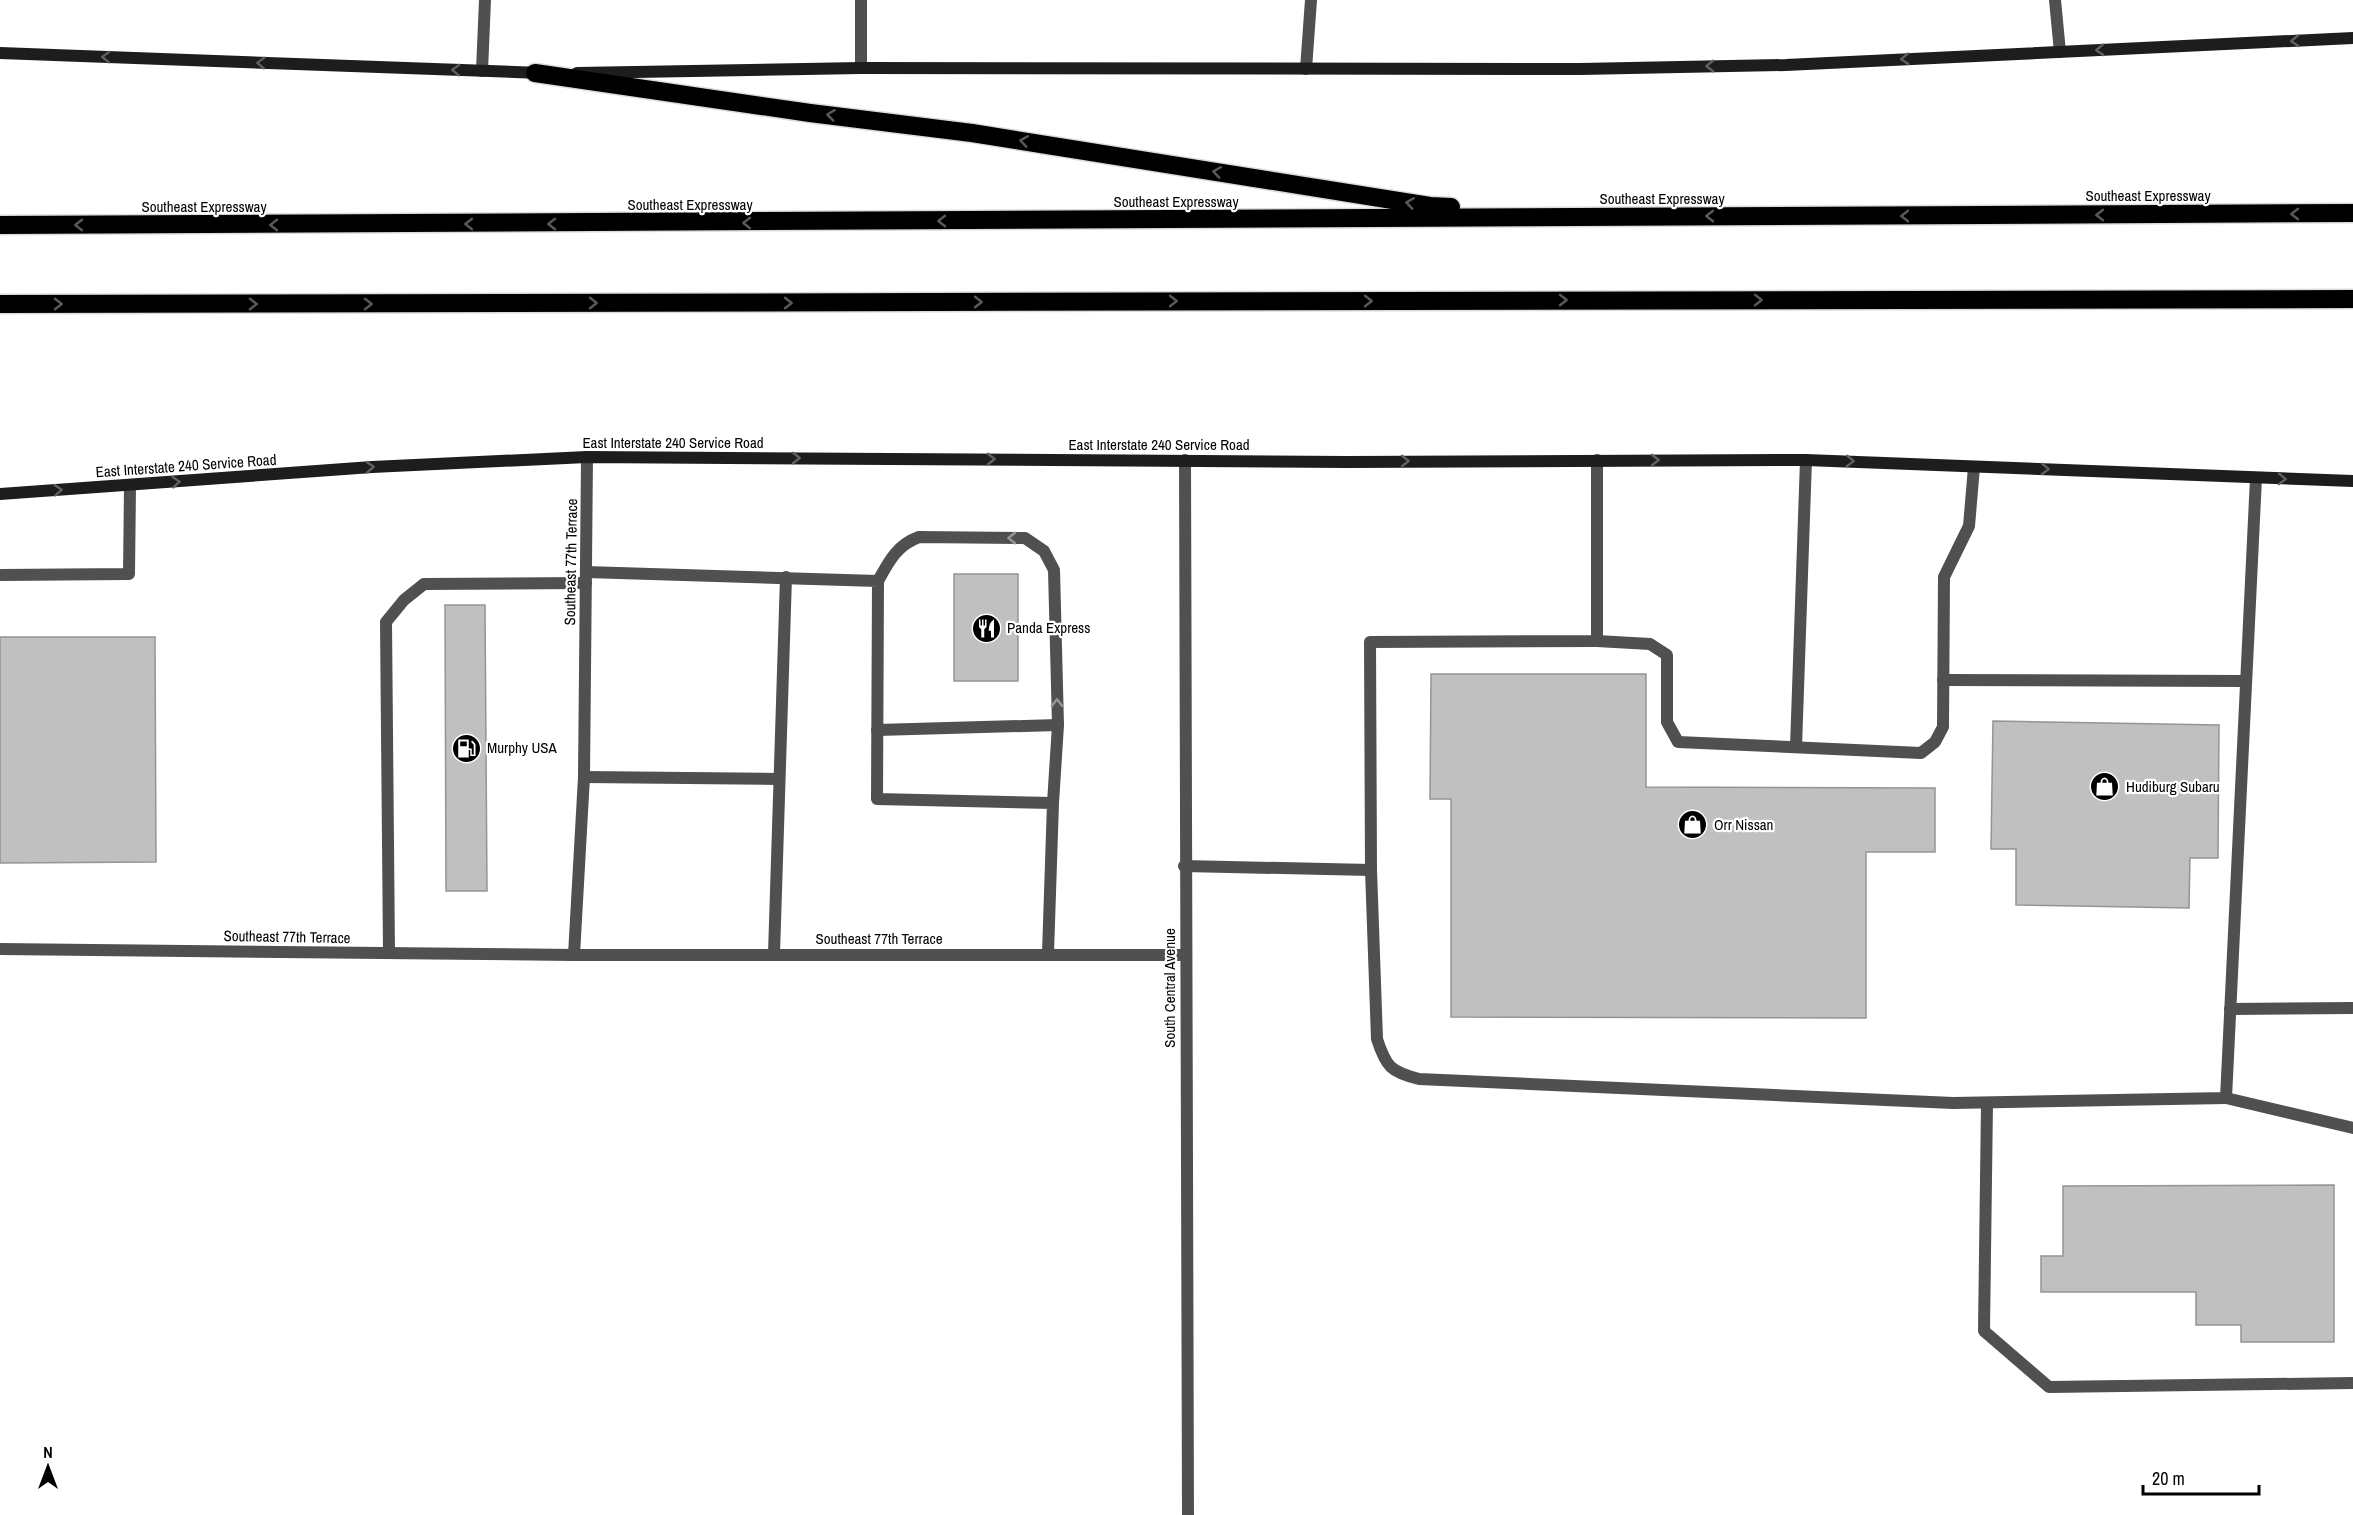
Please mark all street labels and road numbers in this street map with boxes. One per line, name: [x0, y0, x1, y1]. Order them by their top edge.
street label: Southeast Expressway: [2085, 185, 2211, 206]
street label: Southeast Expressway: [1599, 188, 1725, 209]
street label: Southeast Expressway: [1113, 191, 1239, 212]
street label: Southeast Expressway: [627, 194, 753, 215]
street label: Southeast Expressway: [141, 196, 267, 217]
street label: East Interstate 240 Service Road: [582, 432, 764, 453]
street label: East Interstate 240 Service Road: [1068, 434, 1250, 455]
street label: East Interstate 240 Service Road: [95, 449, 277, 482]
street label: Southeast 77th Terrace: [559, 498, 582, 626]
street label: Southeast 77th Terrace: [223, 925, 351, 948]
street label: Southeast 77th Terrace: [816, 928, 943, 949]
street label: South Central Avenue: [1159, 928, 1180, 1048]

